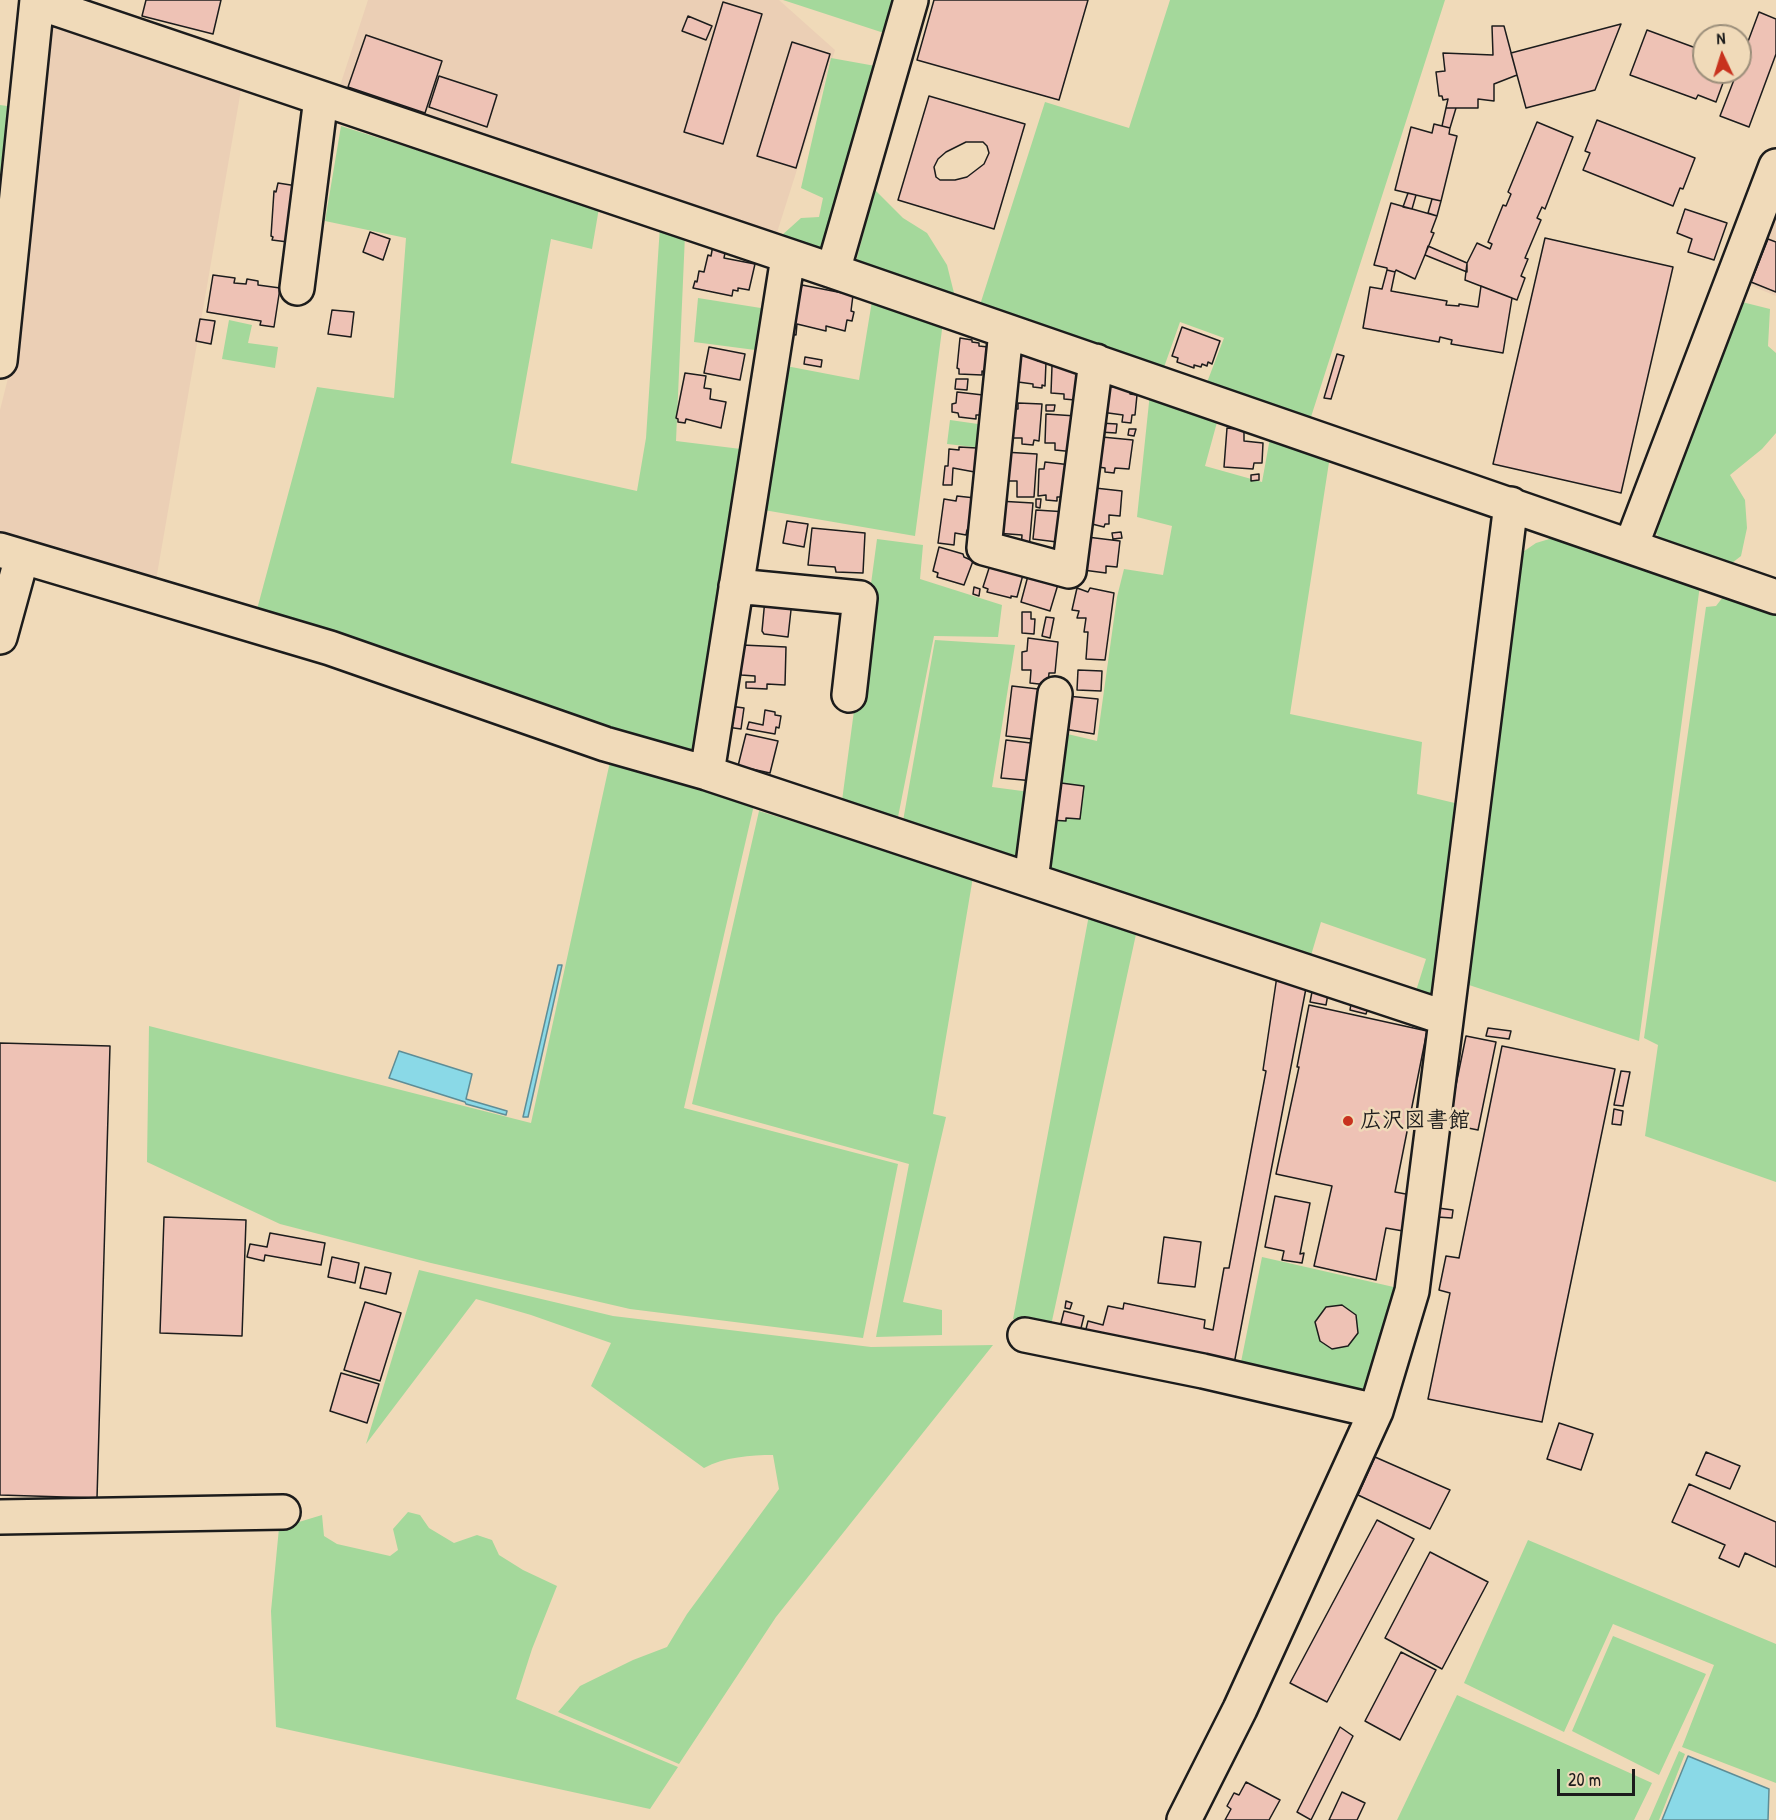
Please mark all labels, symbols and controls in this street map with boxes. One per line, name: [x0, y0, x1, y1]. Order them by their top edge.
north arrow: [1692, 24, 1752, 84]
text: N: [1716, 27, 1726, 49]
place label: 広沢図書館: [1360, 1108, 1470, 1134]
marker: 広沢図書館: [1341, 1114, 1355, 1128]
scale bar: [1560, 1757, 1638, 1795]
text: 20 m: [1568, 1767, 1601, 1792]

